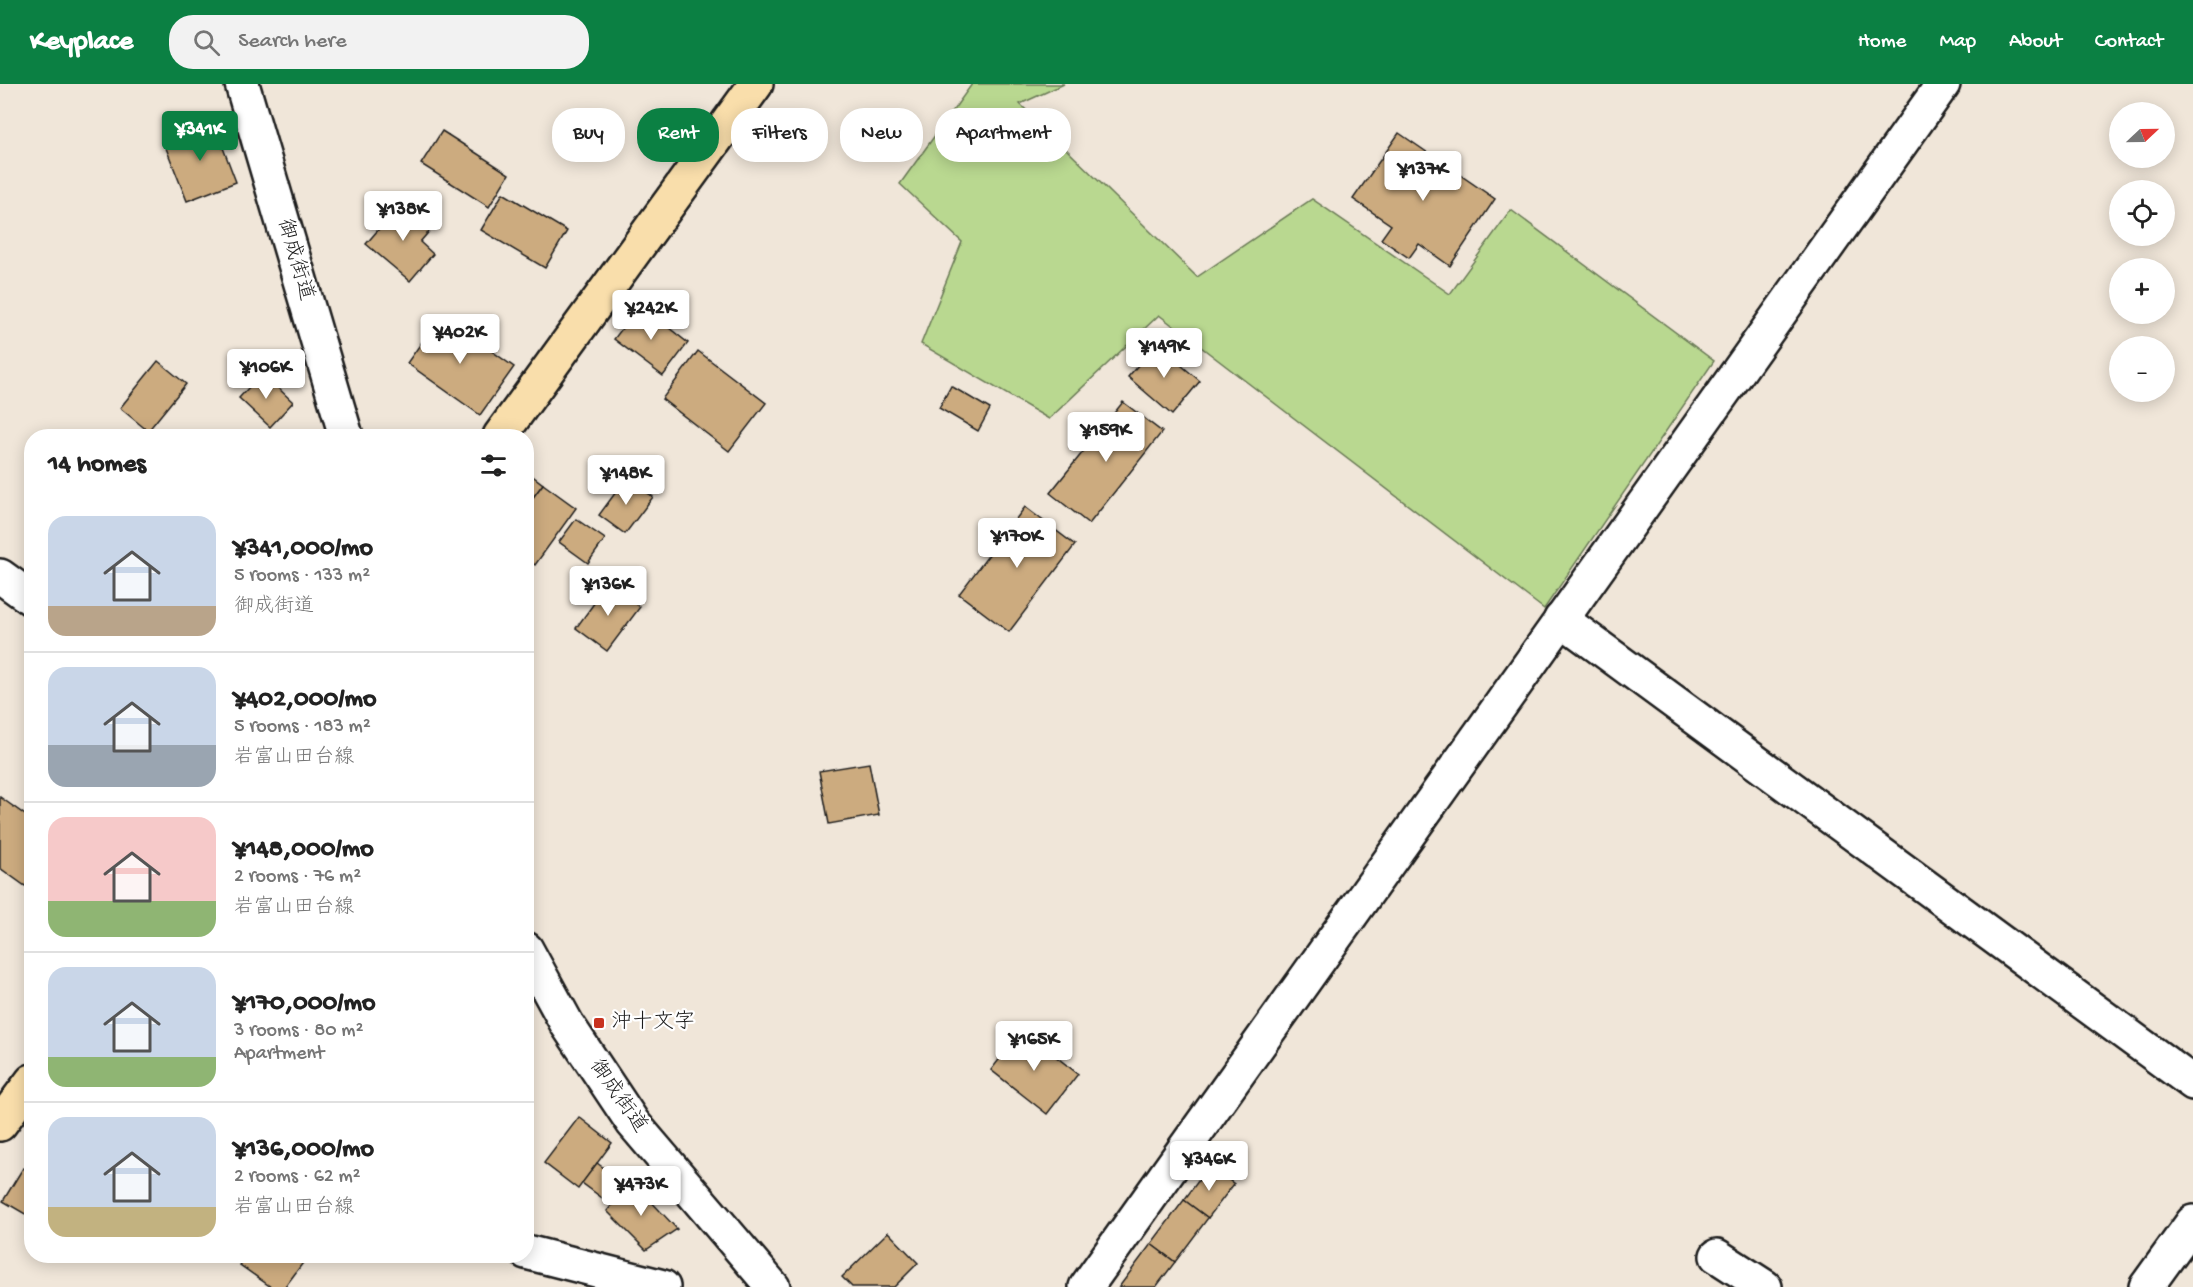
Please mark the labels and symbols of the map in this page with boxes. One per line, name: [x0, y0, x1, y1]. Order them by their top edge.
north arrow: [2109, 102, 2175, 168]
pin: ¥341K: [158, 111, 242, 162]
pin: ¥137K: [1381, 151, 1465, 202]
pin: ¥138K: [361, 191, 445, 242]
street label: 御成街道: [270, 216, 319, 304]
pin: ¥242K: [609, 290, 693, 341]
pin: ¥402K: [418, 314, 502, 365]
pin: ¥149K: [1122, 328, 1206, 379]
pin: ¥106K: [224, 349, 308, 400]
pin: ¥159K: [1064, 412, 1148, 463]
pin: ¥148K: [584, 455, 668, 506]
pin: ¥170K: [975, 518, 1059, 569]
pin: ¥136K: [566, 566, 650, 617]
place label: 沖十文字: [611, 1009, 695, 1036]
marker: 沖十文字: [592, 1016, 606, 1030]
pin: ¥165K: [992, 1021, 1076, 1072]
street label: 御成街道: [583, 1055, 652, 1139]
pin: ¥346K: [1167, 1141, 1251, 1192]
pin: ¥473K: [599, 1166, 683, 1217]

